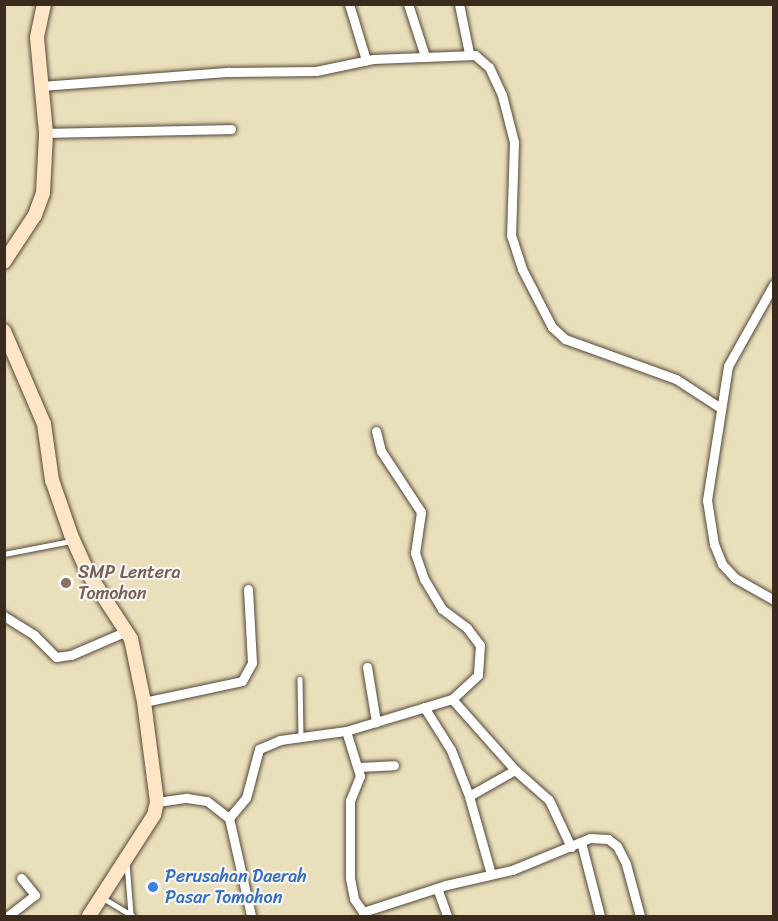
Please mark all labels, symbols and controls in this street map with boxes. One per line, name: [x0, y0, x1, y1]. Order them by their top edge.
place label: SMP Lentera Tomohon: [78, 562, 180, 604]
marker: SMP Lentera Tomohon: [59, 576, 73, 590]
place label: Perusahan Daerah Pasar Tomohon: [165, 866, 307, 908]
marker: Perusahan Daerah Pasar Tomohon: [146, 880, 160, 894]

